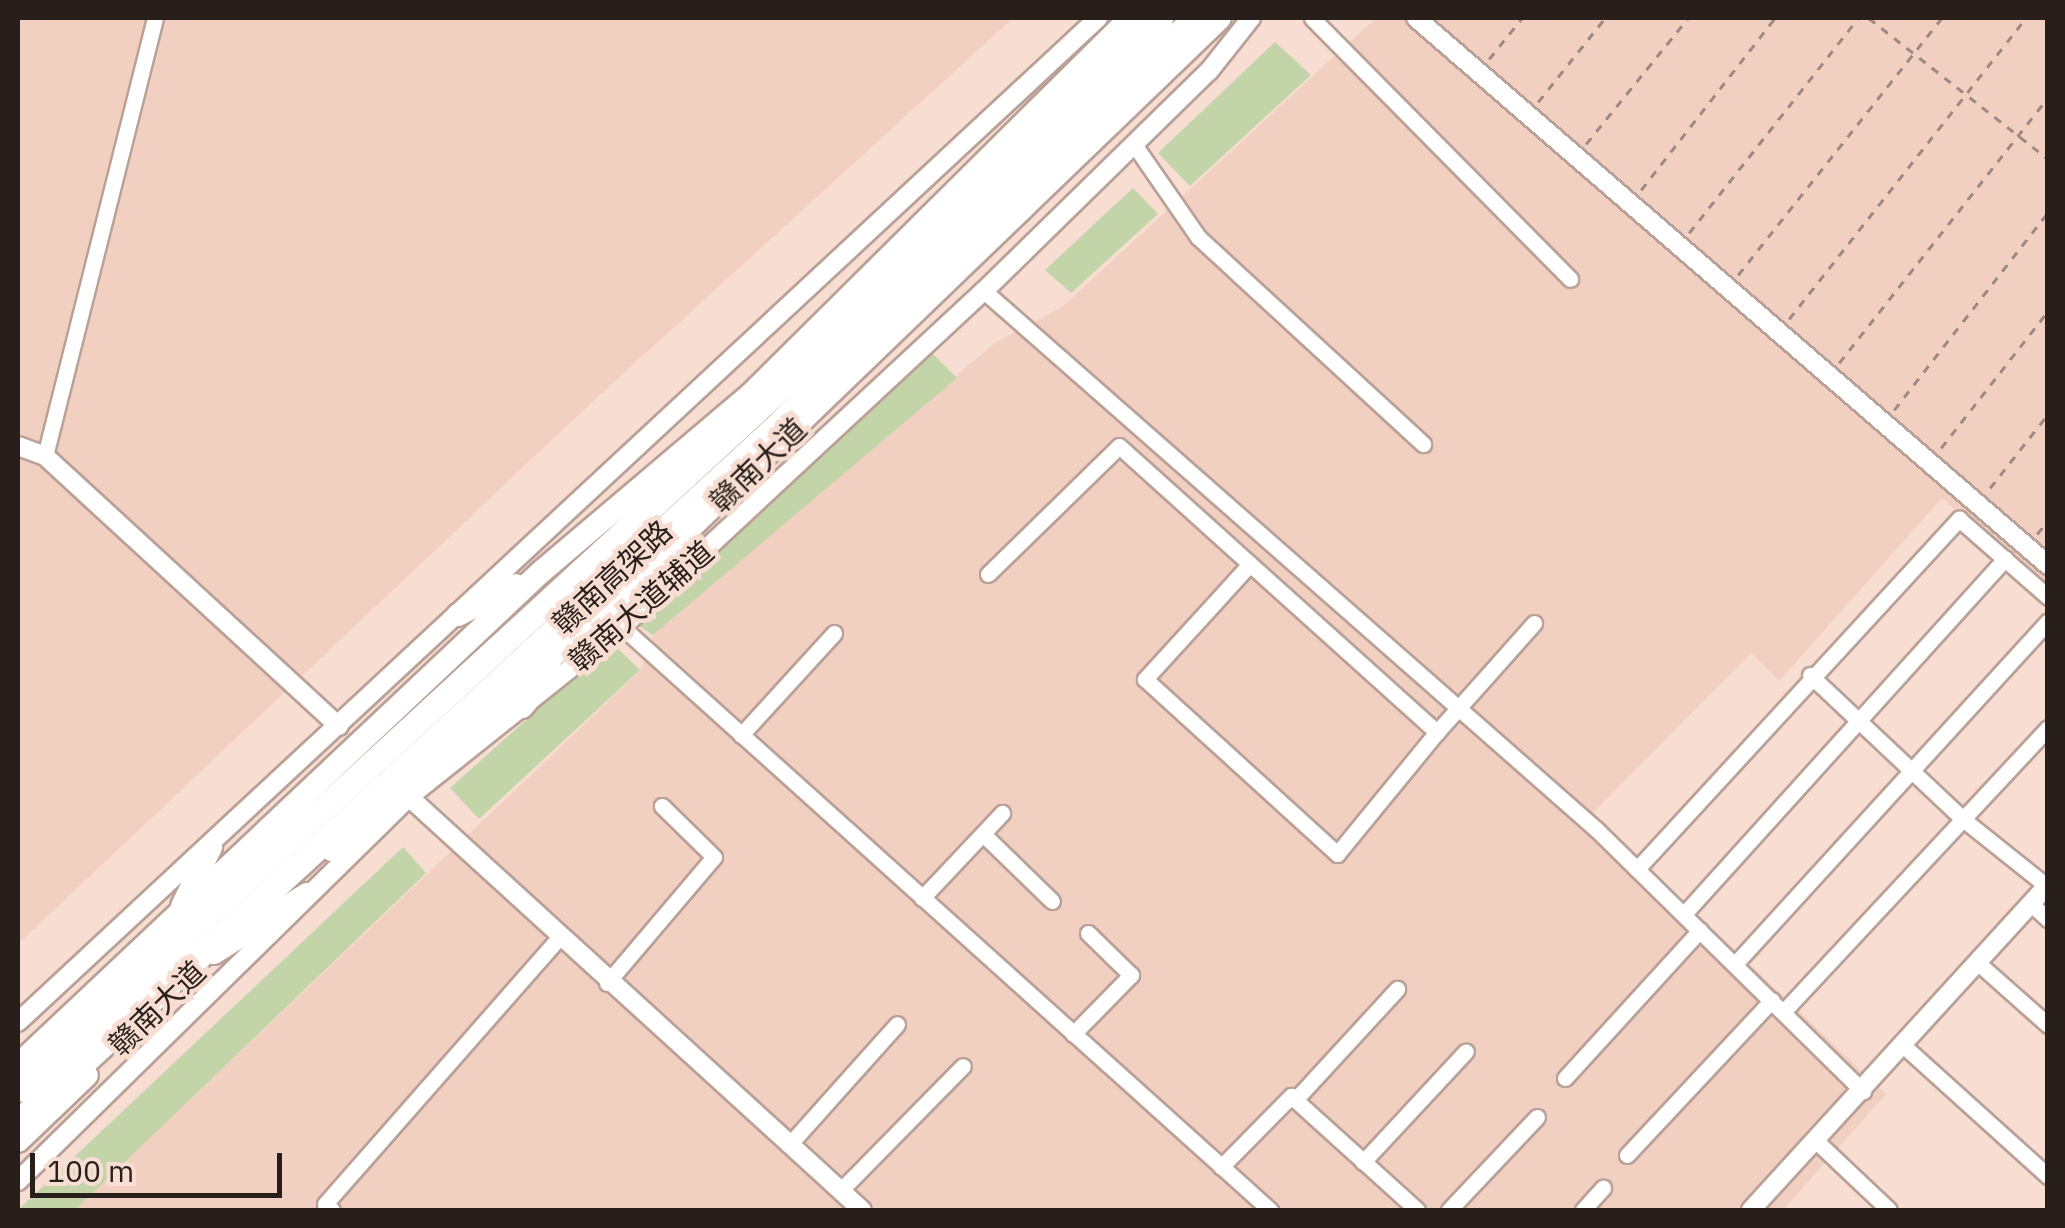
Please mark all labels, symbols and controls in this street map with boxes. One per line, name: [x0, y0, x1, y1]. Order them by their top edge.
street label: 赣南大道: [702, 410, 814, 520]
street label: 赣南高架路: [545, 513, 679, 641]
street label: 赣南大道辅道: [561, 533, 721, 679]
street label: 赣南大道: [101, 953, 213, 1063]
scale bar: [35, 1133, 288, 1195]
text: 100 m: [47, 1151, 134, 1190]

